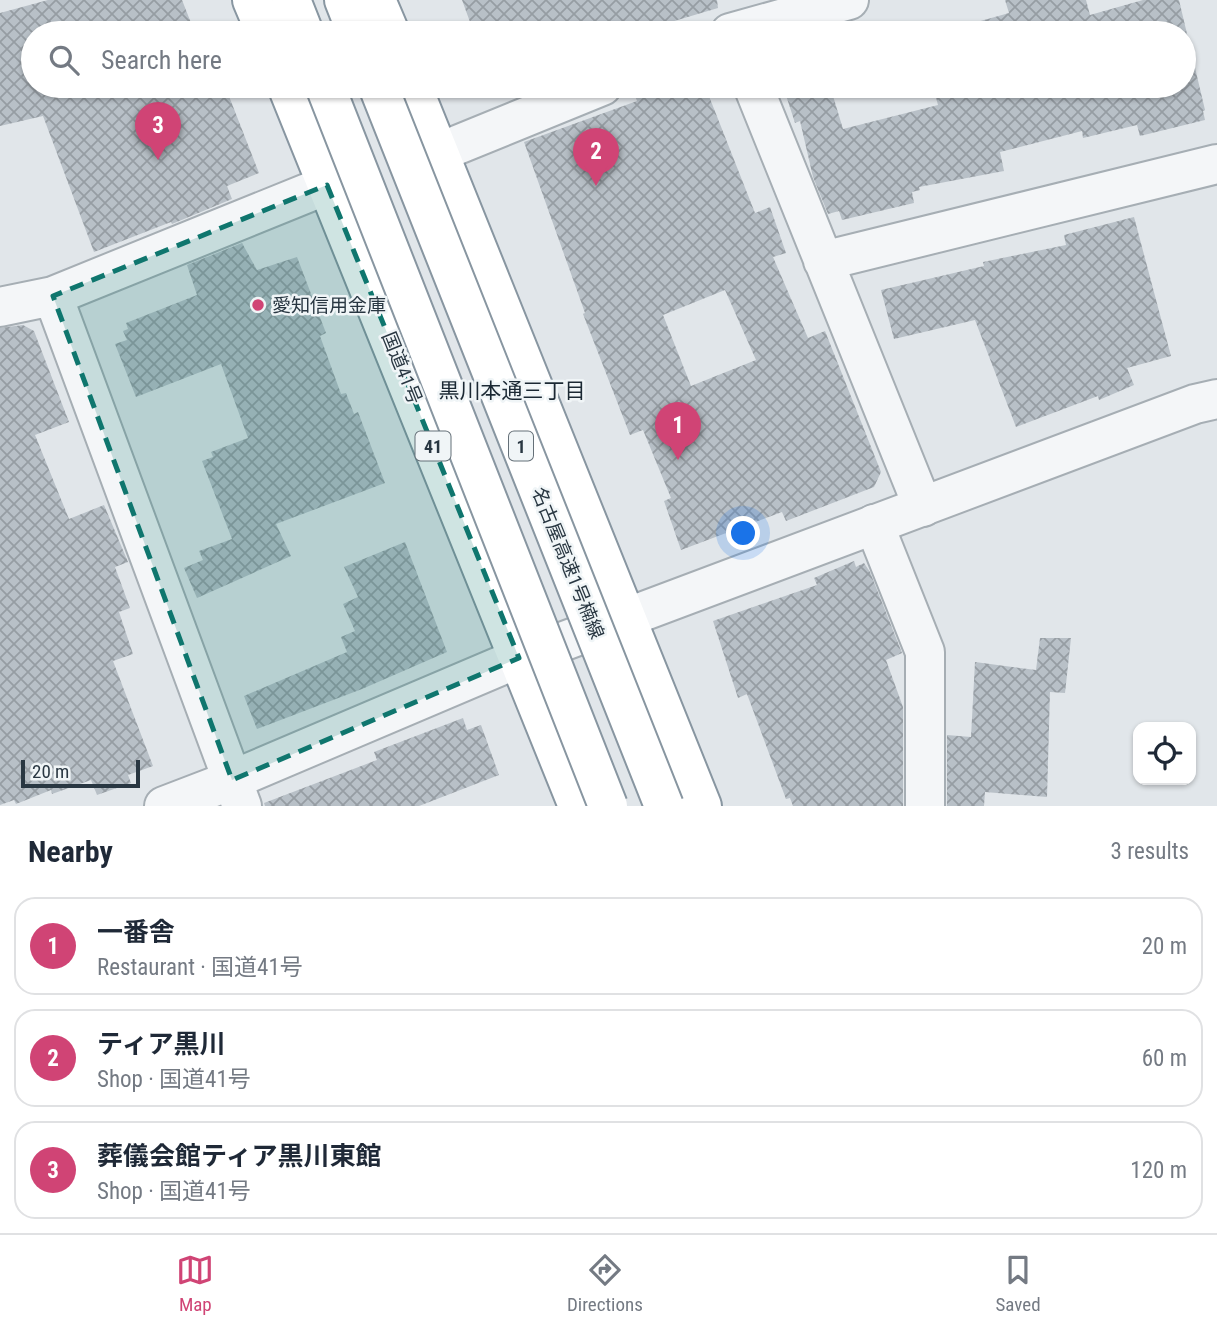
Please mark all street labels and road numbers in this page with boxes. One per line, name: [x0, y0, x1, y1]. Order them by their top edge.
street label: 国道41号: [377, 329, 427, 407]
road number: 41: [416, 432, 450, 461]
road number: 1: [509, 432, 533, 461]
street label: 名古屋高速1号楠線: [527, 484, 609, 642]

